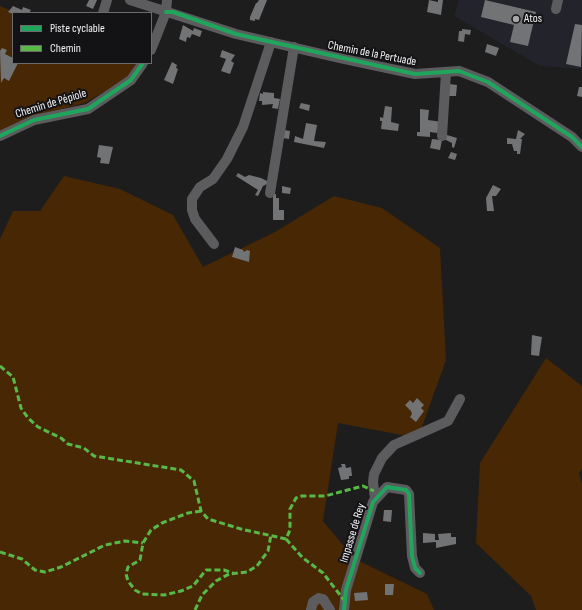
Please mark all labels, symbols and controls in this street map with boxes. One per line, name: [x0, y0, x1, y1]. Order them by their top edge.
legend: [12, 12, 152, 64]
place label: Atos: [524, 12, 542, 26]
marker: Atos: [511, 14, 521, 24]
text: Piste cyclable: [50, 21, 105, 36]
street label: Chemin de la Pertuade: [327, 38, 417, 70]
text: Chemin: [50, 41, 81, 56]
street label: Chemin de Pépiole: [14, 86, 88, 122]
street label: Impasse de Rey: [337, 502, 369, 564]

